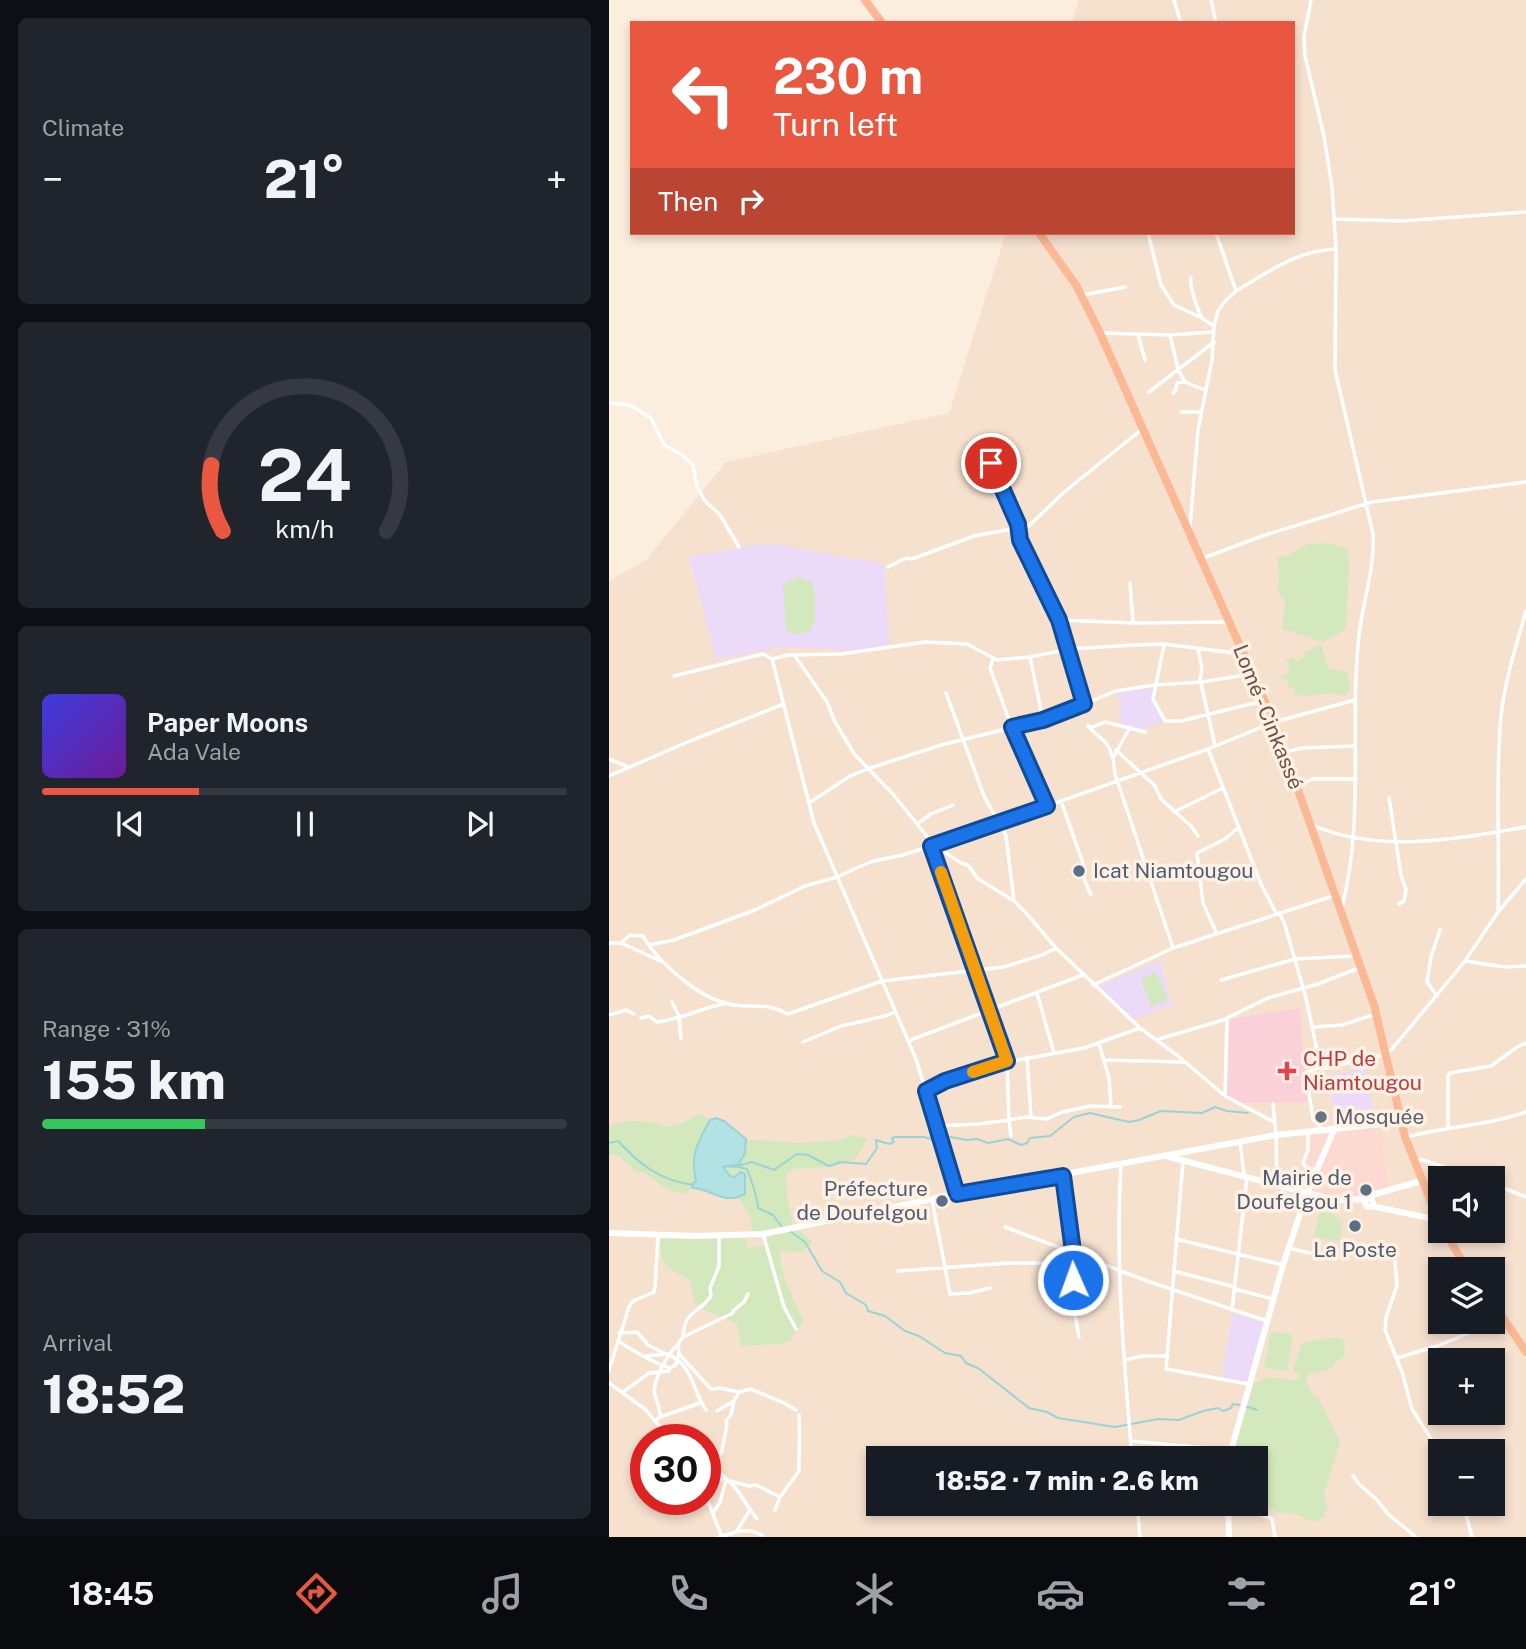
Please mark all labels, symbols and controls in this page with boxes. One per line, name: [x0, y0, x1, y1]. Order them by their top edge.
text: 230 m: [773, 47, 923, 105]
icon: left: [658, 49, 749, 140]
text: Turn left: [773, 106, 898, 143]
text: Climate: [42, 114, 124, 141]
text: 21°: [264, 149, 345, 210]
text: −: [42, 157, 63, 202]
text: +: [546, 157, 567, 202]
icon: right: [732, 182, 770, 220]
text: Then: [658, 186, 718, 217]
text: 24: [258, 432, 351, 517]
pin: [961, 433, 1021, 493]
icon: arrive: [972, 444, 1010, 482]
text: km/h: [275, 513, 334, 543]
street label: Lomé - Cinkassé: [1228, 641, 1309, 793]
text: Paper Moons: [147, 707, 308, 738]
text: Ada Vale: [147, 738, 241, 765]
icon: previous: [111, 805, 149, 843]
icon: pause: [286, 805, 324, 843]
icon: next: [461, 805, 499, 843]
place label: Icat Niamtougou: [1093, 858, 1254, 883]
marker: Icat Niamtougou: [1071, 863, 1087, 879]
text: Range · 31%: [42, 1015, 171, 1042]
place label: CHP de Niamtougou: [1303, 1046, 1422, 1095]
text: 155 km: [42, 1050, 226, 1111]
marker: CHP de Niamtougou: [1277, 1061, 1297, 1081]
place label: Mosquée: [1335, 1104, 1424, 1129]
marker: Mosquée: [1313, 1109, 1329, 1125]
place label: Mairie de Doufelgou 1: [1236, 1165, 1352, 1214]
map controls: [1428, 1166, 1505, 1516]
button: sound: [1428, 1166, 1505, 1243]
place label: Préfecture de Doufelgou: [797, 1176, 928, 1225]
marker: Mairie de Doufelgou 1: [1358, 1182, 1374, 1198]
marker: Préfecture de Doufelgou: [934, 1193, 950, 1209]
marker: La Poste: [1347, 1218, 1363, 1234]
place label: La Poste: [1313, 1237, 1397, 1262]
position arrow: [1036, 1243, 1110, 1317]
button: layers: [1428, 1257, 1505, 1334]
text: Arrival: [42, 1329, 113, 1356]
button: +: [1428, 1348, 1505, 1425]
text: 18:52: [42, 1364, 185, 1425]
speed limit sign: 30: [630, 1424, 721, 1515]
button: −: [1428, 1439, 1505, 1516]
text: 18:52 · 7 min · 2.6 km: [935, 1465, 1199, 1496]
icon: directions: [292, 1569, 341, 1618]
icon: music: [478, 1569, 527, 1618]
icon: phone: [664, 1569, 713, 1618]
icon: climate: [850, 1569, 899, 1618]
icon: car: [1036, 1569, 1085, 1618]
icon: filters: [1222, 1569, 1271, 1618]
text: 18:45: [69, 1575, 154, 1612]
text: 21°: [1408, 1575, 1457, 1612]

